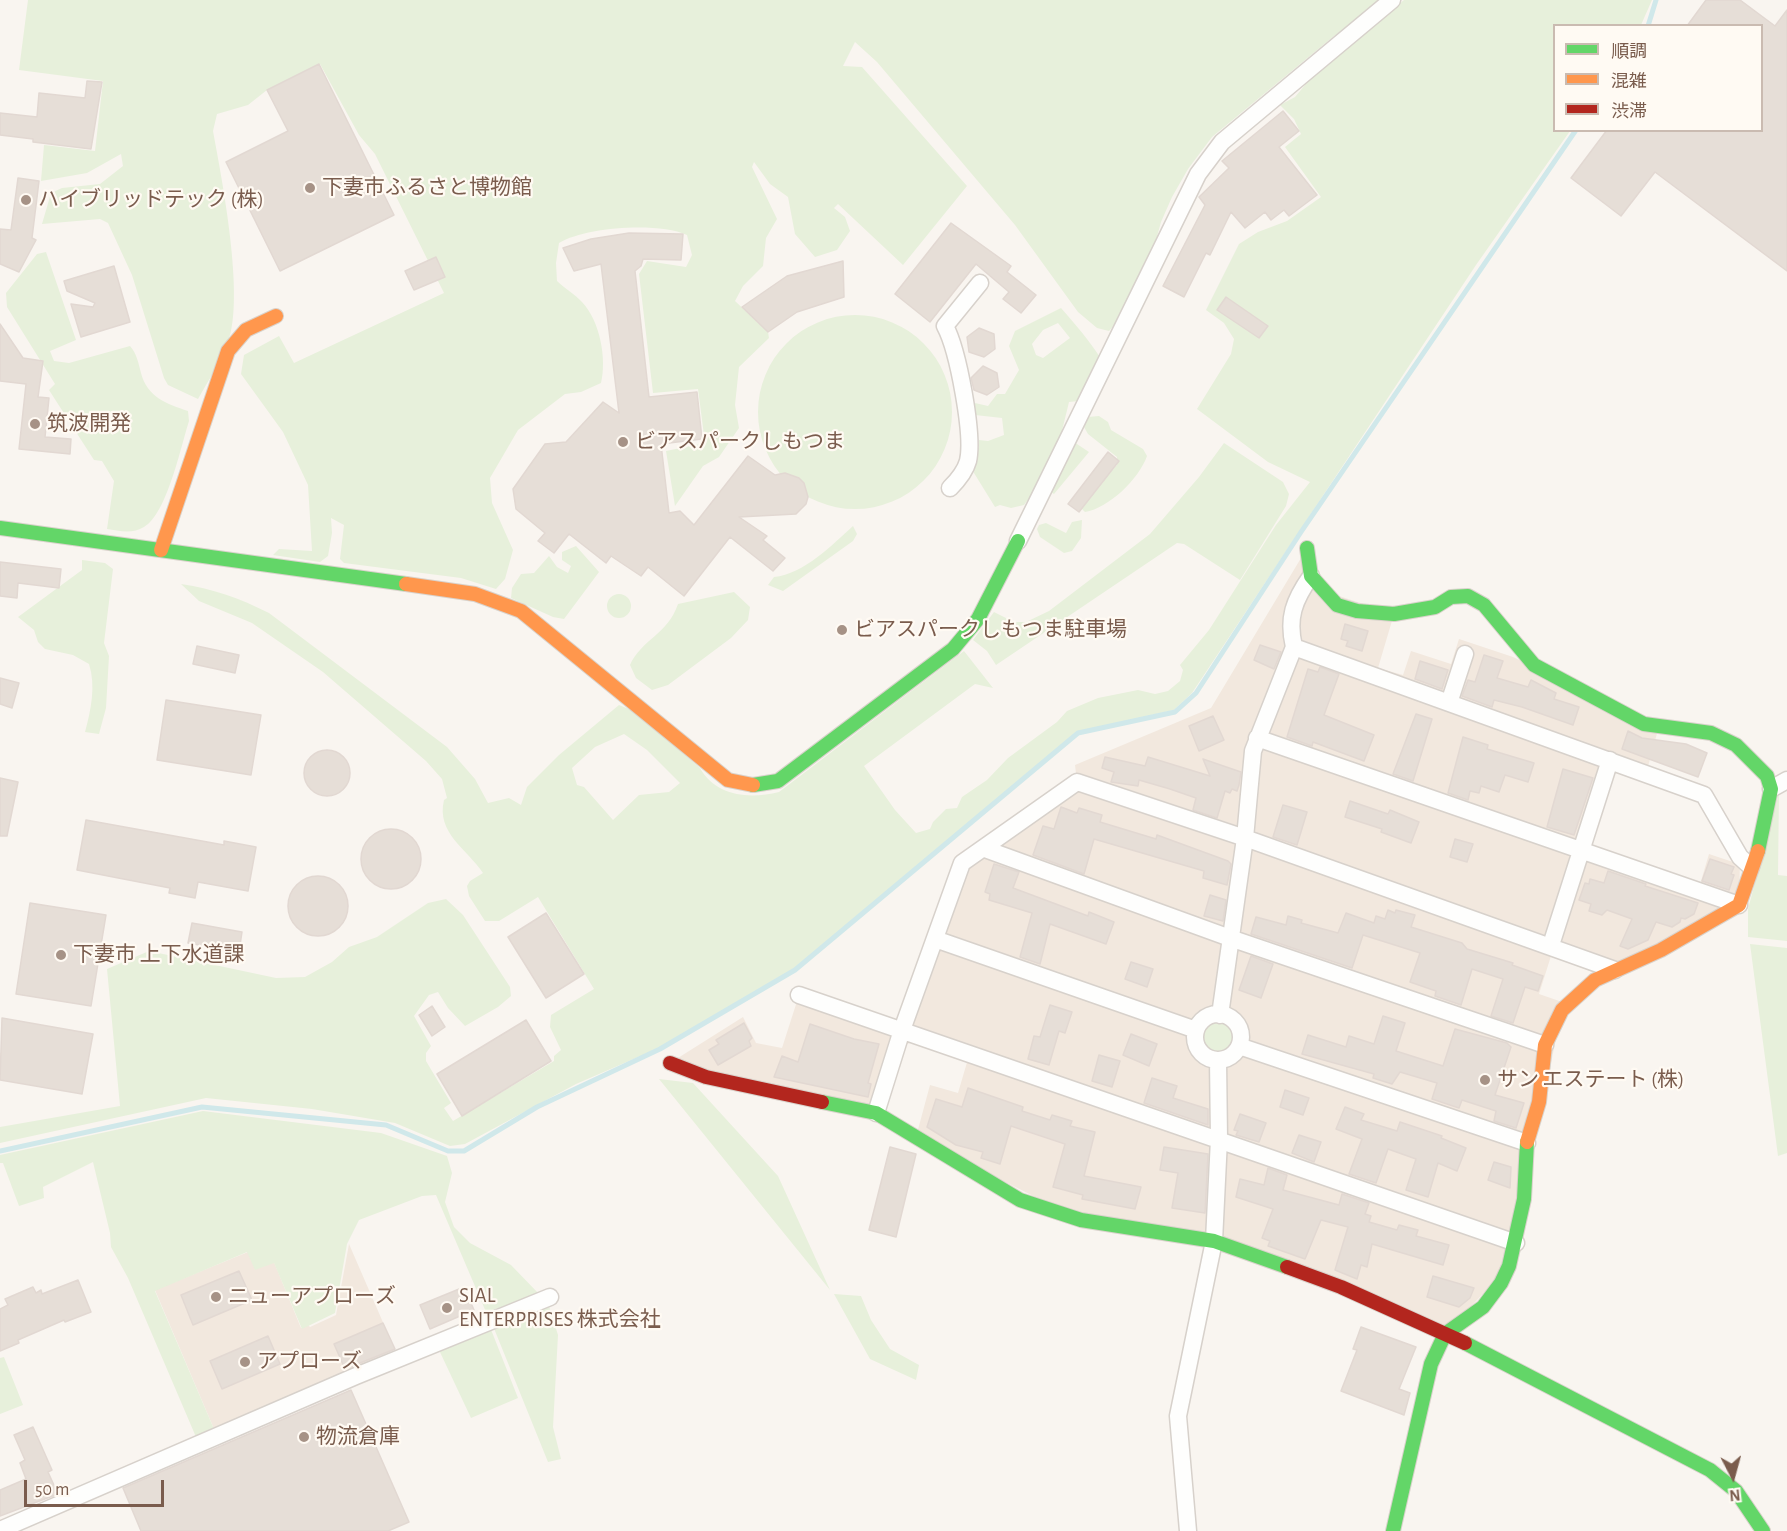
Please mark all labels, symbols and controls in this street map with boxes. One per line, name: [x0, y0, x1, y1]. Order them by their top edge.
legend: [1553, 24, 1763, 132]
text: 順調: [1611, 43, 1647, 61]
text: 混雑: [1611, 73, 1647, 91]
text: 渋滞: [1611, 103, 1647, 121]
place label: 下妻市ふるさと博物館: [322, 175, 532, 201]
marker: 下妻市ふるさと博物館: [303, 181, 317, 195]
place label: ハイブリッドテック (株): [38, 187, 264, 213]
marker: ハイブリッドテック (株): [19, 193, 33, 207]
place label: 筑波開発: [47, 411, 131, 437]
marker: 筑波開発: [28, 417, 42, 431]
place label: ビアスパークしもつま: [635, 429, 845, 455]
marker: ビアスパークしもつま: [616, 435, 630, 449]
place label: ビアスパークしもつま駐車場: [854, 617, 1127, 643]
marker: ビアスパークしもつま駐車場: [835, 623, 849, 637]
place label: 下妻市 上下水道課: [73, 942, 244, 968]
marker: 下妻市 上下水道課: [54, 948, 68, 962]
place label: サン エステート (株): [1497, 1067, 1684, 1093]
marker: サン エステート (株): [1478, 1073, 1492, 1087]
place label: SIAL ENTERPRISES 株式会社: [459, 1283, 661, 1333]
place label: ニューアプローズ: [228, 1284, 396, 1310]
marker: ニューアプローズ: [209, 1290, 223, 1304]
marker: SIAL ENTERPRISES 株式会社: [440, 1301, 454, 1315]
place label: アプローズ: [257, 1349, 362, 1375]
marker: アプローズ: [238, 1355, 252, 1369]
place label: 物流倉庫: [316, 1424, 400, 1450]
marker: 物流倉庫: [297, 1430, 311, 1444]
north arrow: [1703, 1447, 1763, 1507]
scale bar: [27, 1468, 166, 1506]
text: 50 m: [35, 1481, 69, 1499]
text: N: [1729, 1486, 1741, 1503]

